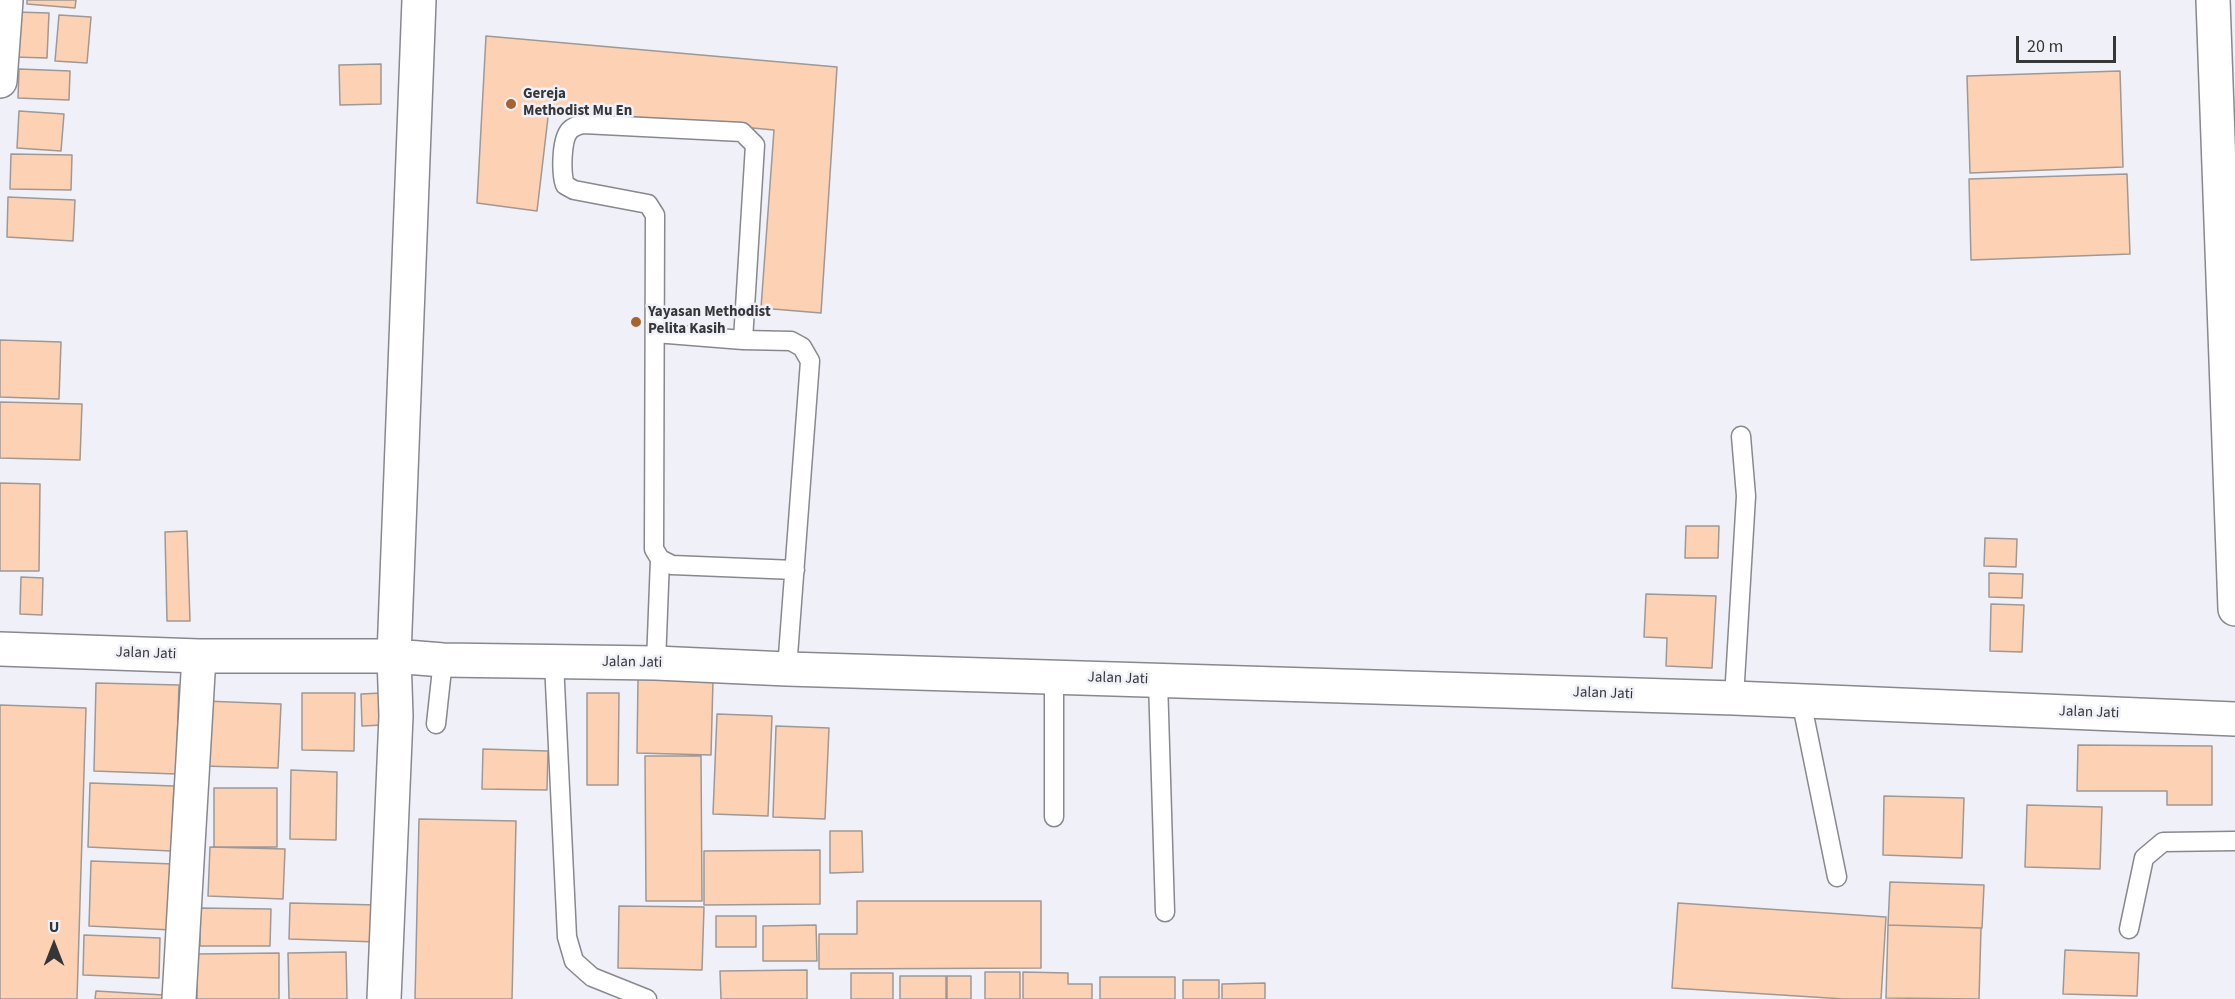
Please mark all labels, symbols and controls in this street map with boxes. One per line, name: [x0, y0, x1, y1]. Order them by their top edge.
scale bar: [2019, 24, 2120, 62]
text: 20 m: [2027, 34, 2063, 59]
place label: Gereja Methodist Mu En: [523, 86, 632, 121]
marker: Gereja Methodist Mu En: [504, 97, 518, 111]
place label: Yayasan Methodist Pelita Kasih: [648, 304, 771, 339]
marker: Yayasan Methodist Pelita Kasih: [629, 315, 643, 329]
street label: Jalan Jati: [115, 644, 177, 664]
street label: Jalan Jati: [602, 653, 662, 673]
street label: Jalan Jati: [1087, 669, 1149, 689]
street label: Jalan Jati: [1572, 684, 1634, 704]
street label: Jalan Jati: [2058, 703, 2120, 723]
north arrow: [24, 915, 84, 975]
text: U: [49, 916, 59, 938]

